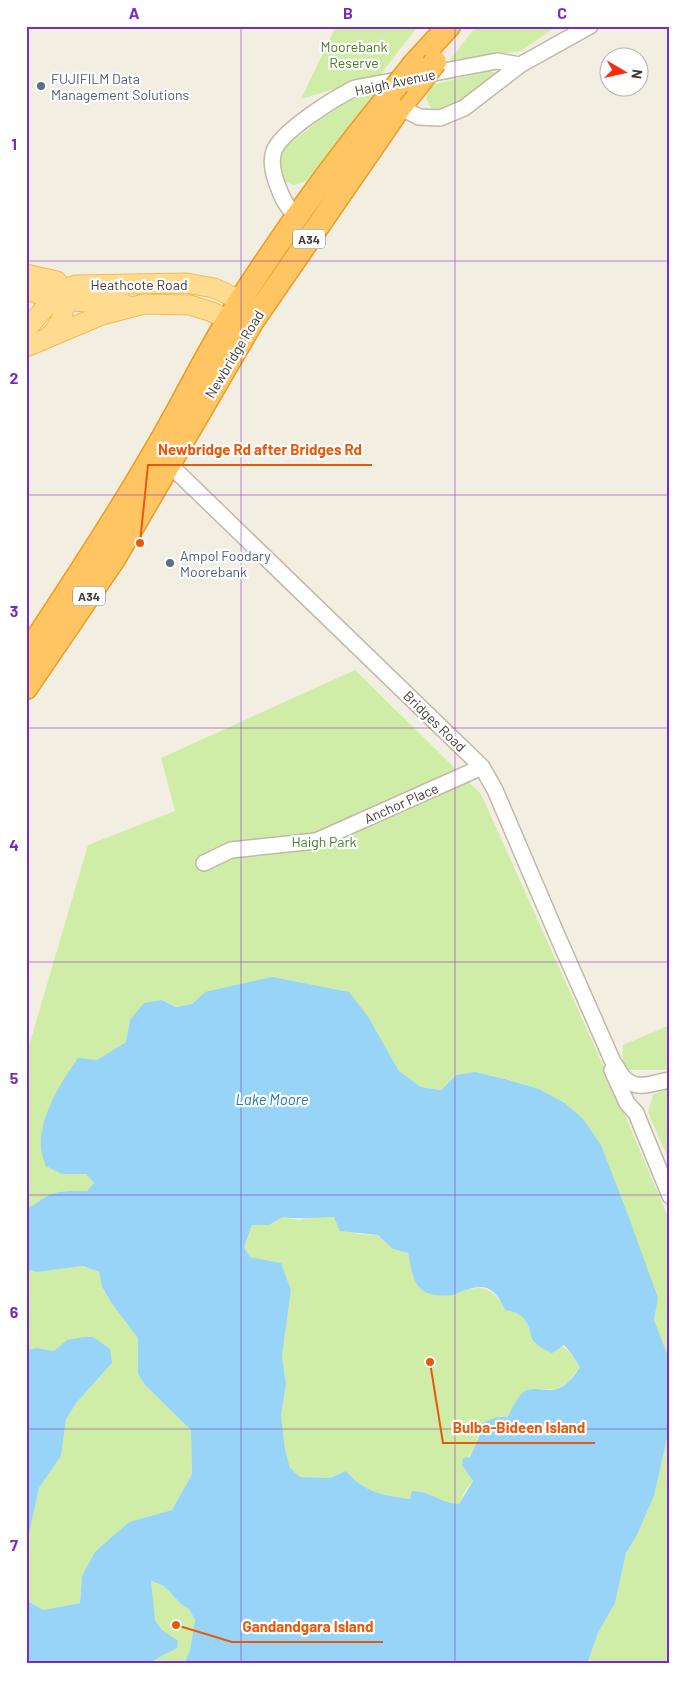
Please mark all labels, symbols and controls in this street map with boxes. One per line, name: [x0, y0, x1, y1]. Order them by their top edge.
text: A: [129, 3, 140, 22]
text: B: [343, 3, 353, 22]
text: C: [557, 3, 567, 22]
park label: Moorebank Reserve: [320, 38, 388, 71]
north arrow: [598, 48, 648, 98]
street label: Haigh Avenue: [353, 65, 437, 99]
text: N: [628, 68, 646, 80]
place label: FUJIFILM Data Management Solutions: [51, 70, 190, 103]
marker: FUJIFILM Data Management Solutions: [35, 80, 47, 92]
text: 1: [11, 134, 17, 153]
road number: A34: [293, 230, 325, 248]
street label: Heathcote Road: [90, 276, 188, 293]
street label: Newbridge Road: [201, 307, 267, 401]
text: 2: [10, 368, 19, 387]
callout: Newbridge Rd after Bridges Rd: [148, 435, 372, 465]
text: Newbridge Rd after Bridges Rd: [158, 440, 362, 458]
place label: Ampol Foodary Moorebank: [180, 547, 271, 580]
marker: Ampol Foodary Moorebank: [164, 557, 176, 569]
road number: A34: [73, 586, 105, 606]
text: 3: [10, 601, 18, 620]
street label: Bridges Road: [400, 687, 470, 755]
street label: Anchor Place: [361, 779, 441, 827]
park label: Haigh Park: [291, 833, 357, 850]
text: 4: [9, 835, 19, 854]
text: 5: [10, 1068, 19, 1087]
water label: Lake Moore: [235, 1090, 309, 1108]
text: 6: [10, 1302, 19, 1321]
callout: Bulba-Bideen Island: [443, 1413, 595, 1443]
text: Bulba-Bideen Island: [453, 1418, 585, 1436]
text: 7: [10, 1535, 18, 1554]
callout: Gandandgara Island: [232, 1612, 383, 1642]
text: Gandandgara Island: [243, 1617, 373, 1635]

